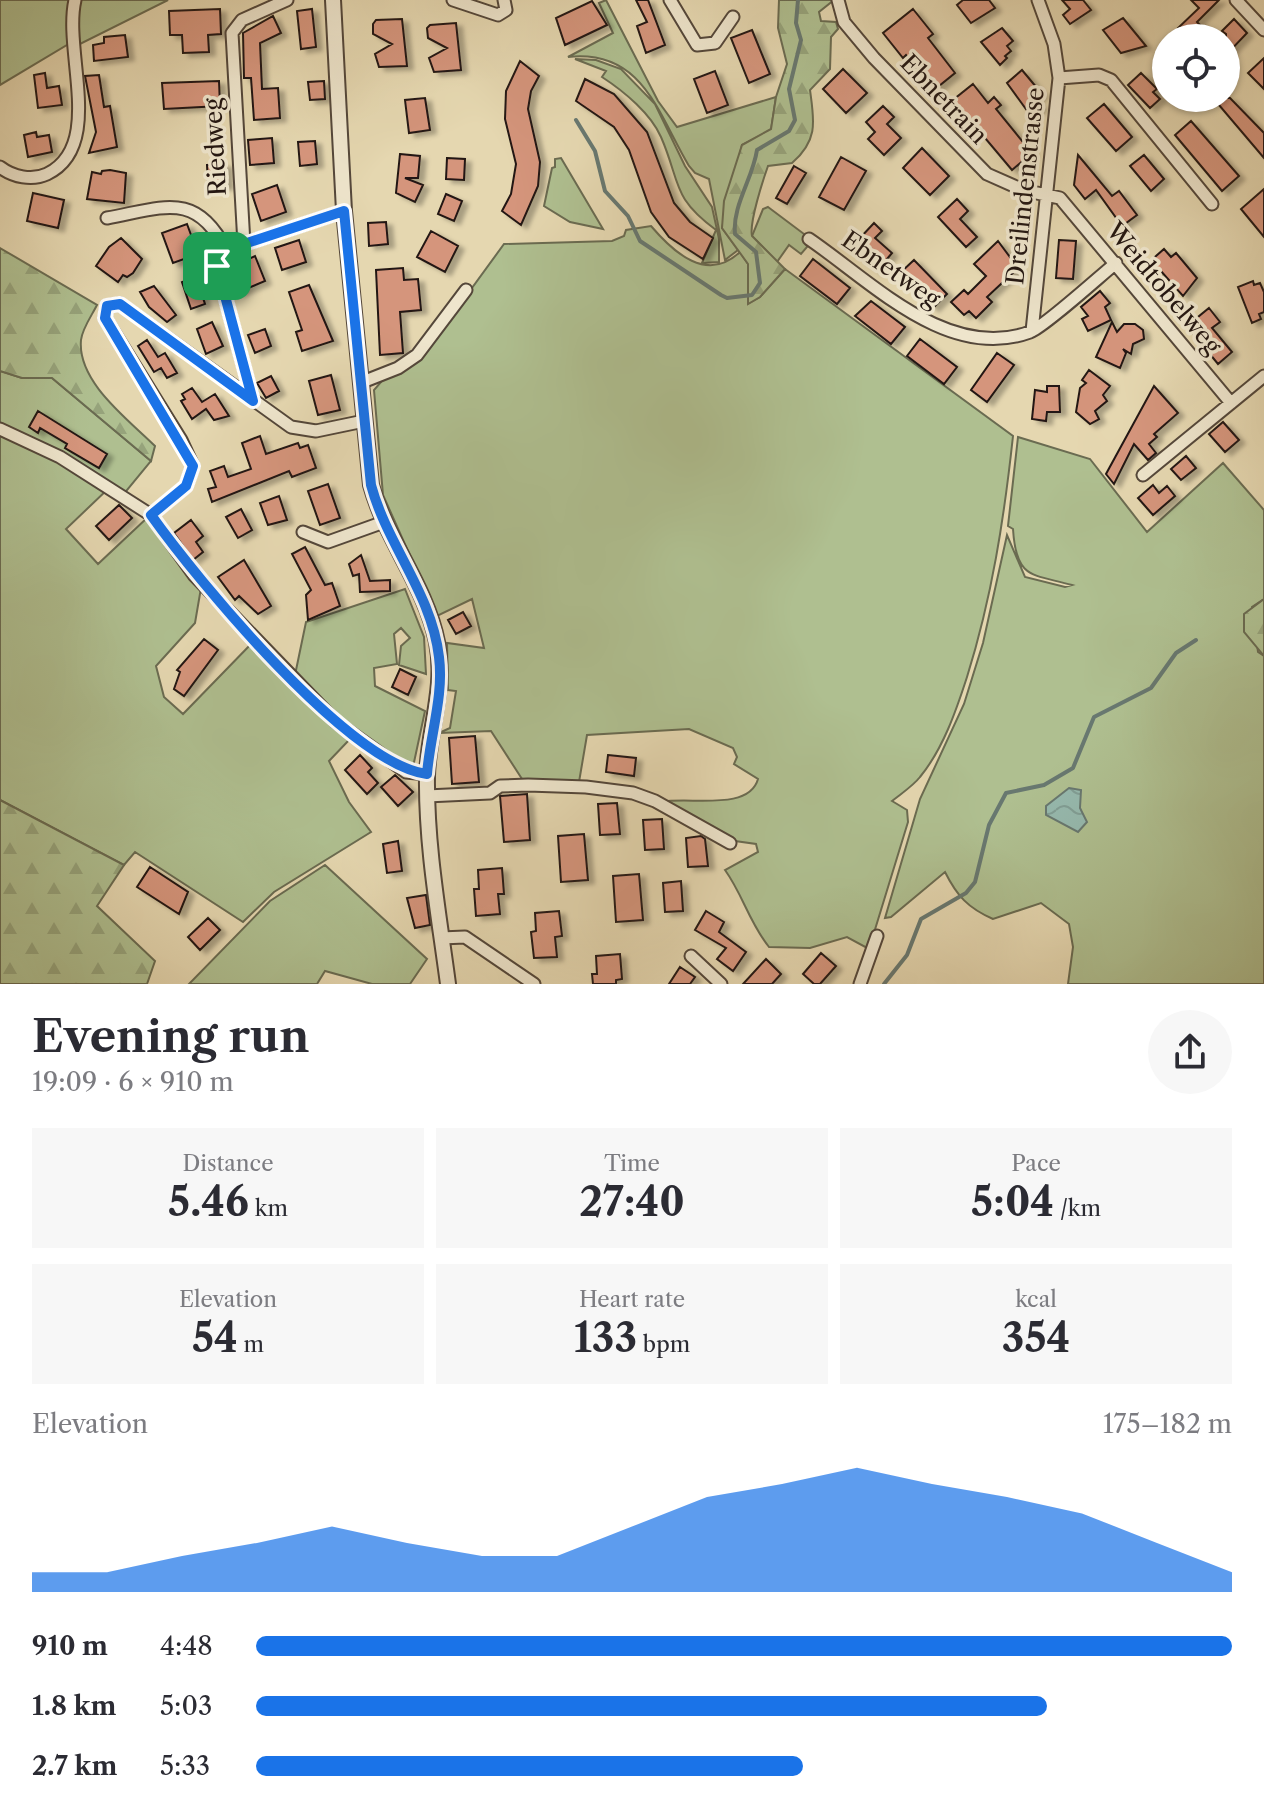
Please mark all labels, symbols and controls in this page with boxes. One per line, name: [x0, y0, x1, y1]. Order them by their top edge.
map controls: [1152, 24, 1240, 112]
button: locate: [1152, 24, 1240, 112]
street label: Ebnetrain: [894, 48, 994, 150]
street label: Dreilindenstrasse: [1000, 86, 1050, 286]
street label: Riedweg: [198, 97, 232, 197]
street label: Weidtobelweg: [1100, 216, 1228, 360]
street label: Ebnetweg: [836, 225, 946, 314]
pin: [183, 232, 251, 300]
icon: arrive: [195, 244, 239, 288]
text: Evening run: [32, 1009, 309, 1063]
button: share: [1148, 1010, 1232, 1094]
text: 19:09 · 6 × 910 m: [32, 1066, 234, 1098]
text: Distance: [182, 1150, 274, 1177]
text: Time: [604, 1150, 660, 1177]
text: Pace: [1011, 1150, 1061, 1177]
text: 5.46: [168, 1177, 249, 1226]
text: 27:40: [579, 1177, 685, 1226]
text: 5:04: [971, 1177, 1054, 1226]
text: km: [249, 1195, 288, 1222]
text: /km: [1054, 1195, 1101, 1222]
text: Elevation: [179, 1286, 277, 1313]
text: Heart rate: [579, 1286, 685, 1313]
text: kcal: [1015, 1286, 1057, 1313]
text: 54: [192, 1313, 238, 1362]
text: 133: [574, 1313, 637, 1362]
text: 354: [1002, 1313, 1070, 1362]
text: m: [238, 1331, 264, 1358]
text: bpm: [637, 1331, 690, 1358]
text: Elevation: [32, 1408, 148, 1440]
text: 175–182 m: [1103, 1408, 1232, 1440]
text: 910 m: [32, 1630, 108, 1662]
text: 4:48: [160, 1630, 213, 1662]
text: 1.8 km: [32, 1690, 116, 1722]
text: 5:03: [160, 1690, 212, 1722]
text: 2.7 km: [32, 1750, 117, 1782]
text: 5:33: [160, 1750, 210, 1782]

